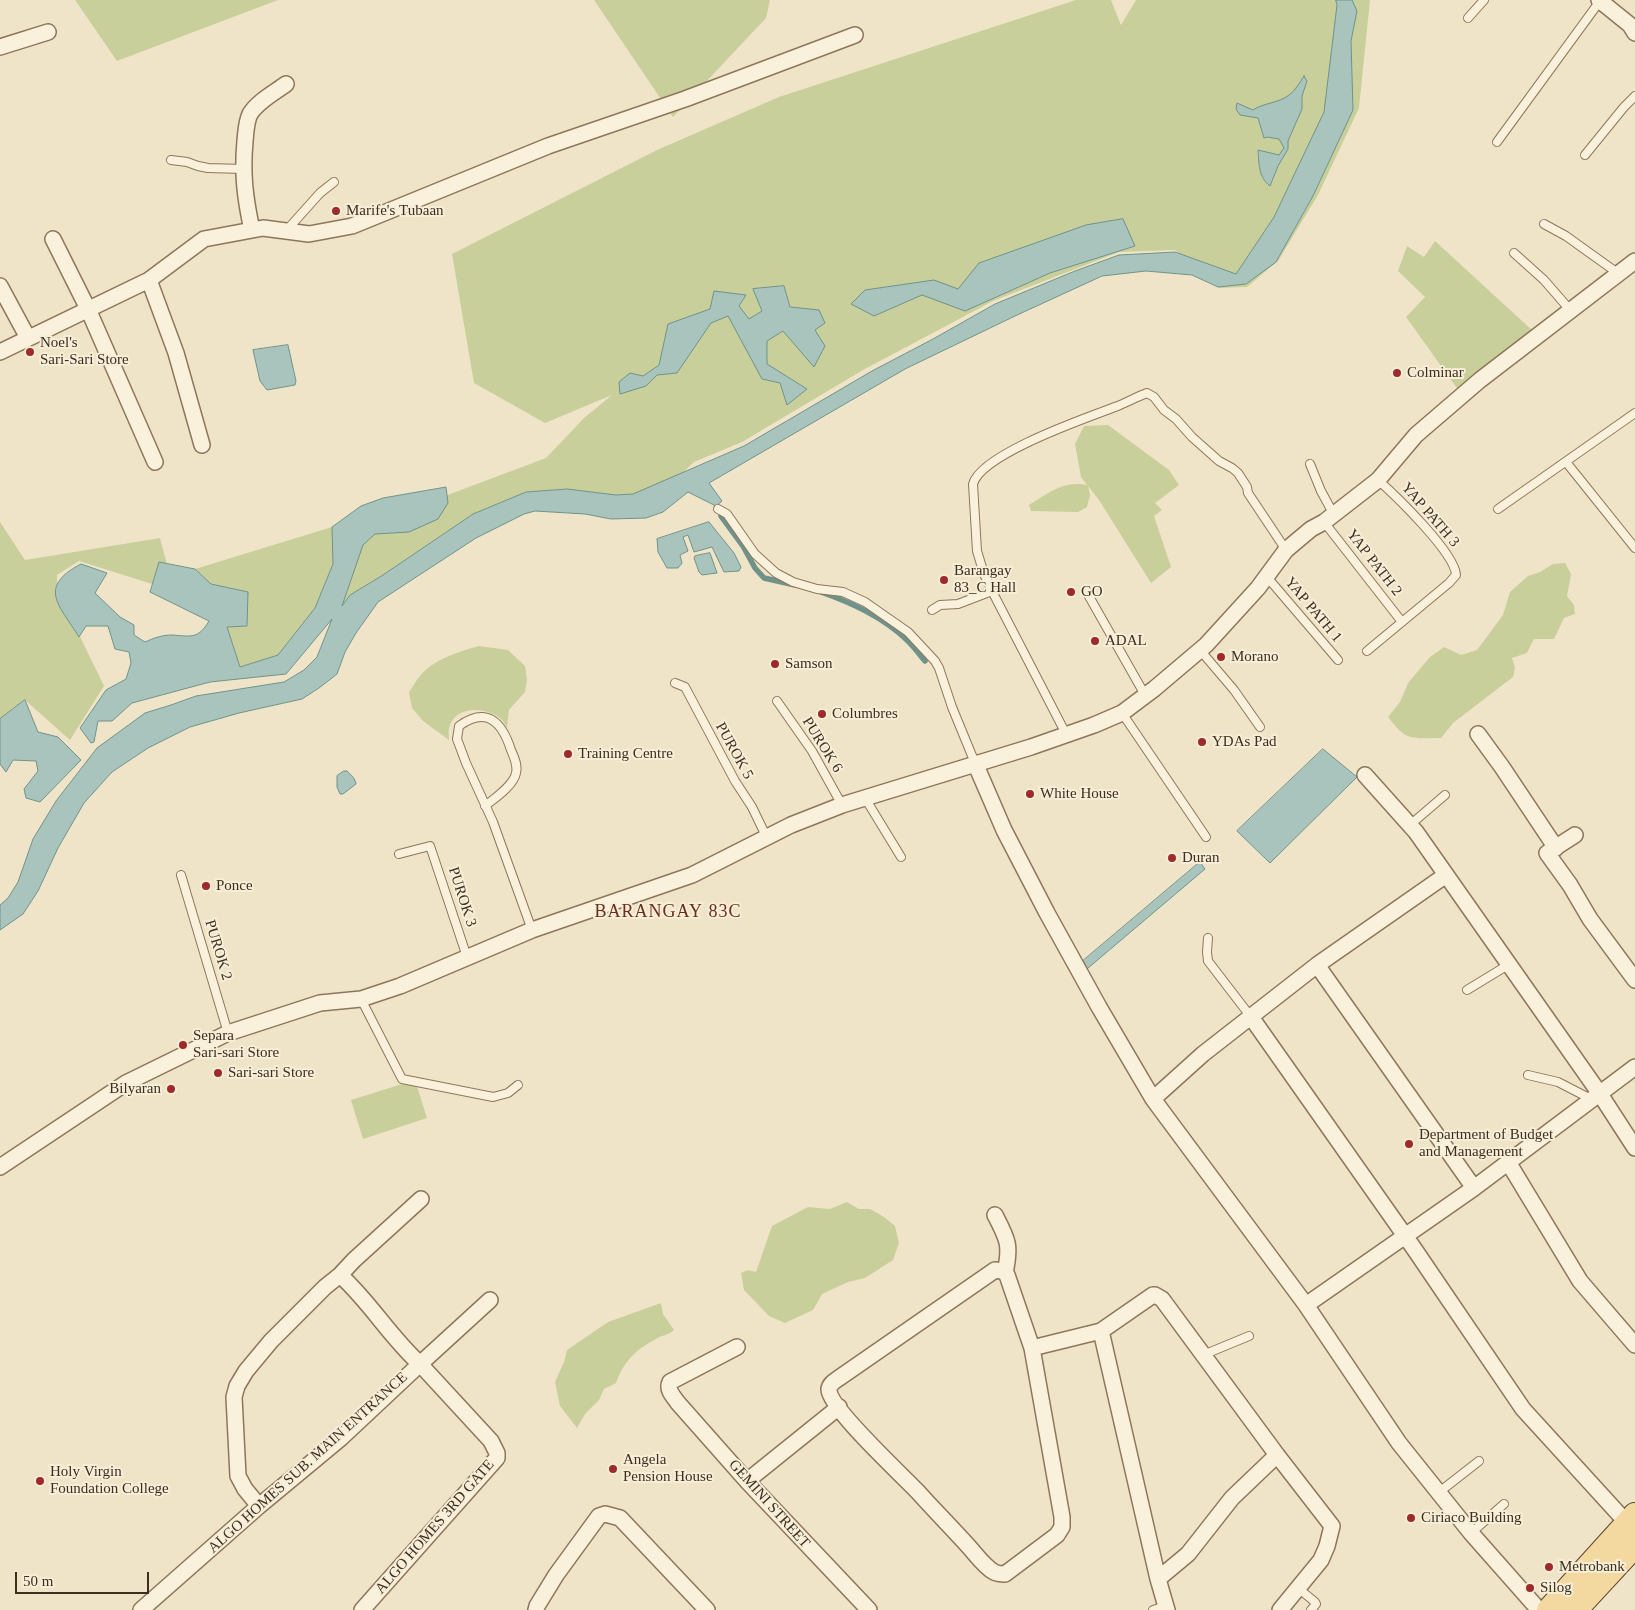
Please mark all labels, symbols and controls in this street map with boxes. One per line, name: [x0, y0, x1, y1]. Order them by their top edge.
place label: Marife's Tubaan: [346, 202, 444, 220]
marker: Marife's Tubaan: [330, 205, 342, 217]
place label: Noel's Sari-Sari Store: [40, 334, 129, 369]
marker: Noel's Sari-Sari Store: [24, 346, 36, 358]
place label: Colminar: [1407, 364, 1464, 382]
marker: Colminar: [1391, 367, 1403, 379]
street label: YAP PATH 3: [1397, 479, 1463, 551]
street label: YAP PATH 2: [1342, 526, 1406, 600]
place label: Barangay 83_C Hall: [954, 562, 1016, 597]
marker: Barangay 83_C Hall: [938, 574, 950, 586]
street label: YAP PATH 1: [1281, 574, 1345, 646]
place label: GO: [1081, 583, 1103, 601]
marker: GO: [1065, 586, 1077, 598]
place label: ADAL: [1105, 632, 1147, 650]
marker: ADAL: [1089, 635, 1101, 647]
place label: Morano: [1231, 648, 1278, 666]
marker: Morano: [1215, 651, 1227, 663]
place label: Samson: [785, 655, 833, 673]
marker: Samson: [769, 658, 781, 670]
place label: Columbres: [832, 705, 898, 723]
marker: Columbres: [816, 708, 828, 720]
street label: PUROK 6: [798, 714, 846, 776]
street label: PUROK 5: [711, 719, 757, 783]
place label: YDAs Pad: [1212, 733, 1277, 751]
marker: YDAs Pad: [1196, 736, 1208, 748]
place label: Training Centre: [578, 745, 673, 763]
marker: Training Centre: [562, 748, 574, 760]
place label: White House: [1040, 785, 1119, 803]
marker: White House: [1024, 788, 1036, 800]
place label: Duran: [1182, 849, 1219, 867]
marker: Duran: [1166, 852, 1178, 864]
street label: PUROK 3: [444, 865, 480, 929]
place label: Ponce: [216, 877, 253, 895]
marker: Ponce: [200, 880, 212, 892]
district label: BARANGAY 83C: [593, 901, 743, 923]
street label: PUROK 2: [200, 918, 236, 982]
place label: Separa Sari-sari Store: [193, 1027, 279, 1062]
marker: Separa Sari-sari Store: [177, 1039, 189, 1051]
place label: Sari-sari Store: [228, 1064, 314, 1082]
marker: Sari-sari Store: [212, 1067, 224, 1079]
place label: Bilyaran: [109, 1080, 161, 1098]
marker: Bilyaran: [165, 1083, 177, 1095]
place label: Department of Budget and Management: [1419, 1126, 1553, 1161]
marker: Department of Budget and Management: [1403, 1138, 1415, 1150]
street label: ALGO HOMES SUB. MAIN ENTRANCE: [205, 1369, 411, 1557]
place label: Angela Pension House: [623, 1451, 713, 1486]
street label: ALGO HOMES 3RD GATE: [372, 1456, 498, 1598]
street label: GEMINI STREET: [725, 1456, 813, 1552]
place label: Holy Virgin Foundation College: [50, 1463, 169, 1498]
marker: Angela Pension House: [607, 1463, 619, 1475]
marker: Holy Virgin Foundation College: [34, 1475, 46, 1487]
place label: Ciriaco Building: [1421, 1509, 1521, 1527]
marker: Ciriaco Building: [1405, 1512, 1417, 1524]
place label: Metrobank: [1559, 1558, 1625, 1576]
marker: Metrobank: [1543, 1561, 1555, 1573]
scale bar: [18, 1562, 151, 1594]
text: 50 m: [23, 1573, 53, 1589]
place label: Silog: [1540, 1579, 1572, 1597]
marker: Silog: [1524, 1582, 1536, 1594]

